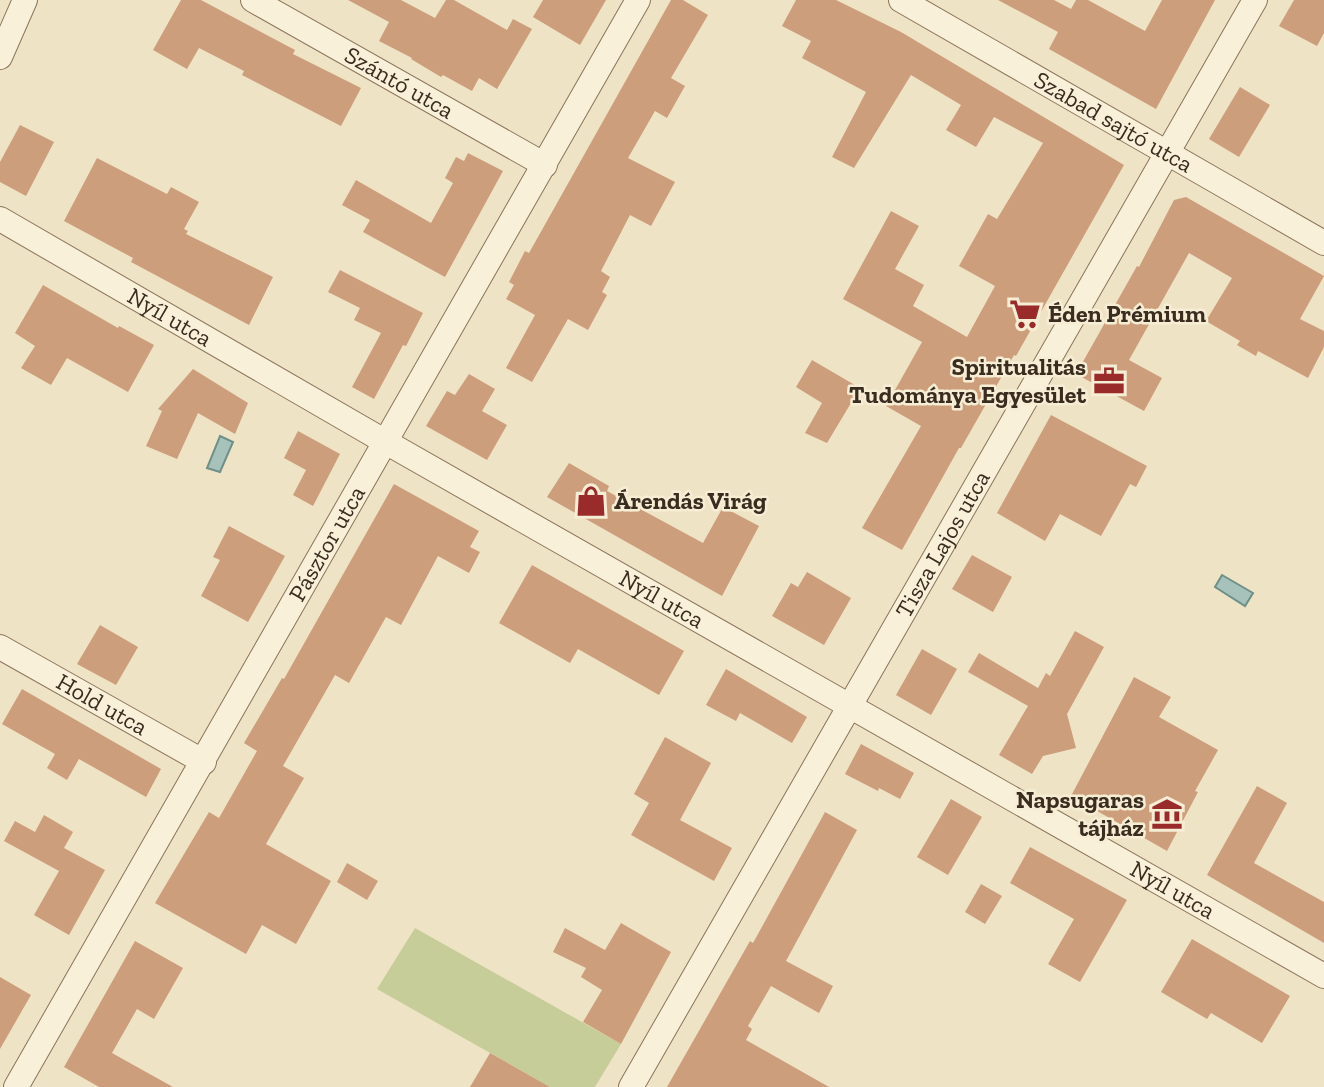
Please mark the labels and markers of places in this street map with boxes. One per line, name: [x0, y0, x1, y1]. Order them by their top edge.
supermarket icon: Éden Prémium: [1008, 297, 1042, 331]
place label: Éden Prémium: [1048, 299, 1206, 328]
place label: Spiritualitás Tudománya Egyesület: [849, 352, 1086, 409]
office icon: Spiritualitás Tudománya Egyesület: [1092, 364, 1126, 398]
shop icon: Árendás Virág: [574, 484, 608, 518]
place label: Árendás Virág: [614, 486, 767, 515]
place label: Napsugaras tájház: [1016, 785, 1144, 842]
museum icon: Napsugaras tájház: [1150, 797, 1184, 831]

